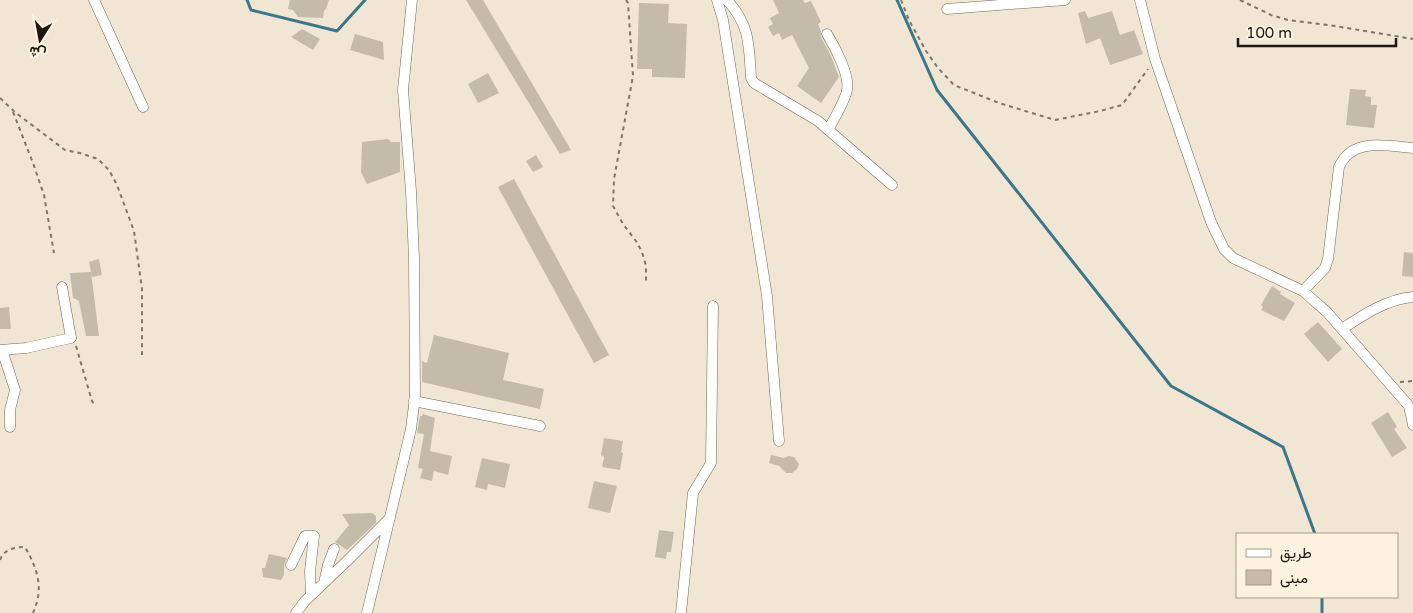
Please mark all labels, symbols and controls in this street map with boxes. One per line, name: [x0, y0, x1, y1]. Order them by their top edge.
north arrow: [15, 15, 65, 65]
scale bar: [1238, 15, 1396, 47]
text: 100 m: [1246, 24, 1292, 42]
text: ش: [28, 42, 47, 62]
legend: [1236, 533, 1398, 598]
text: طريق: [1280, 544, 1312, 563]
text: مبنى: [1280, 569, 1308, 588]

